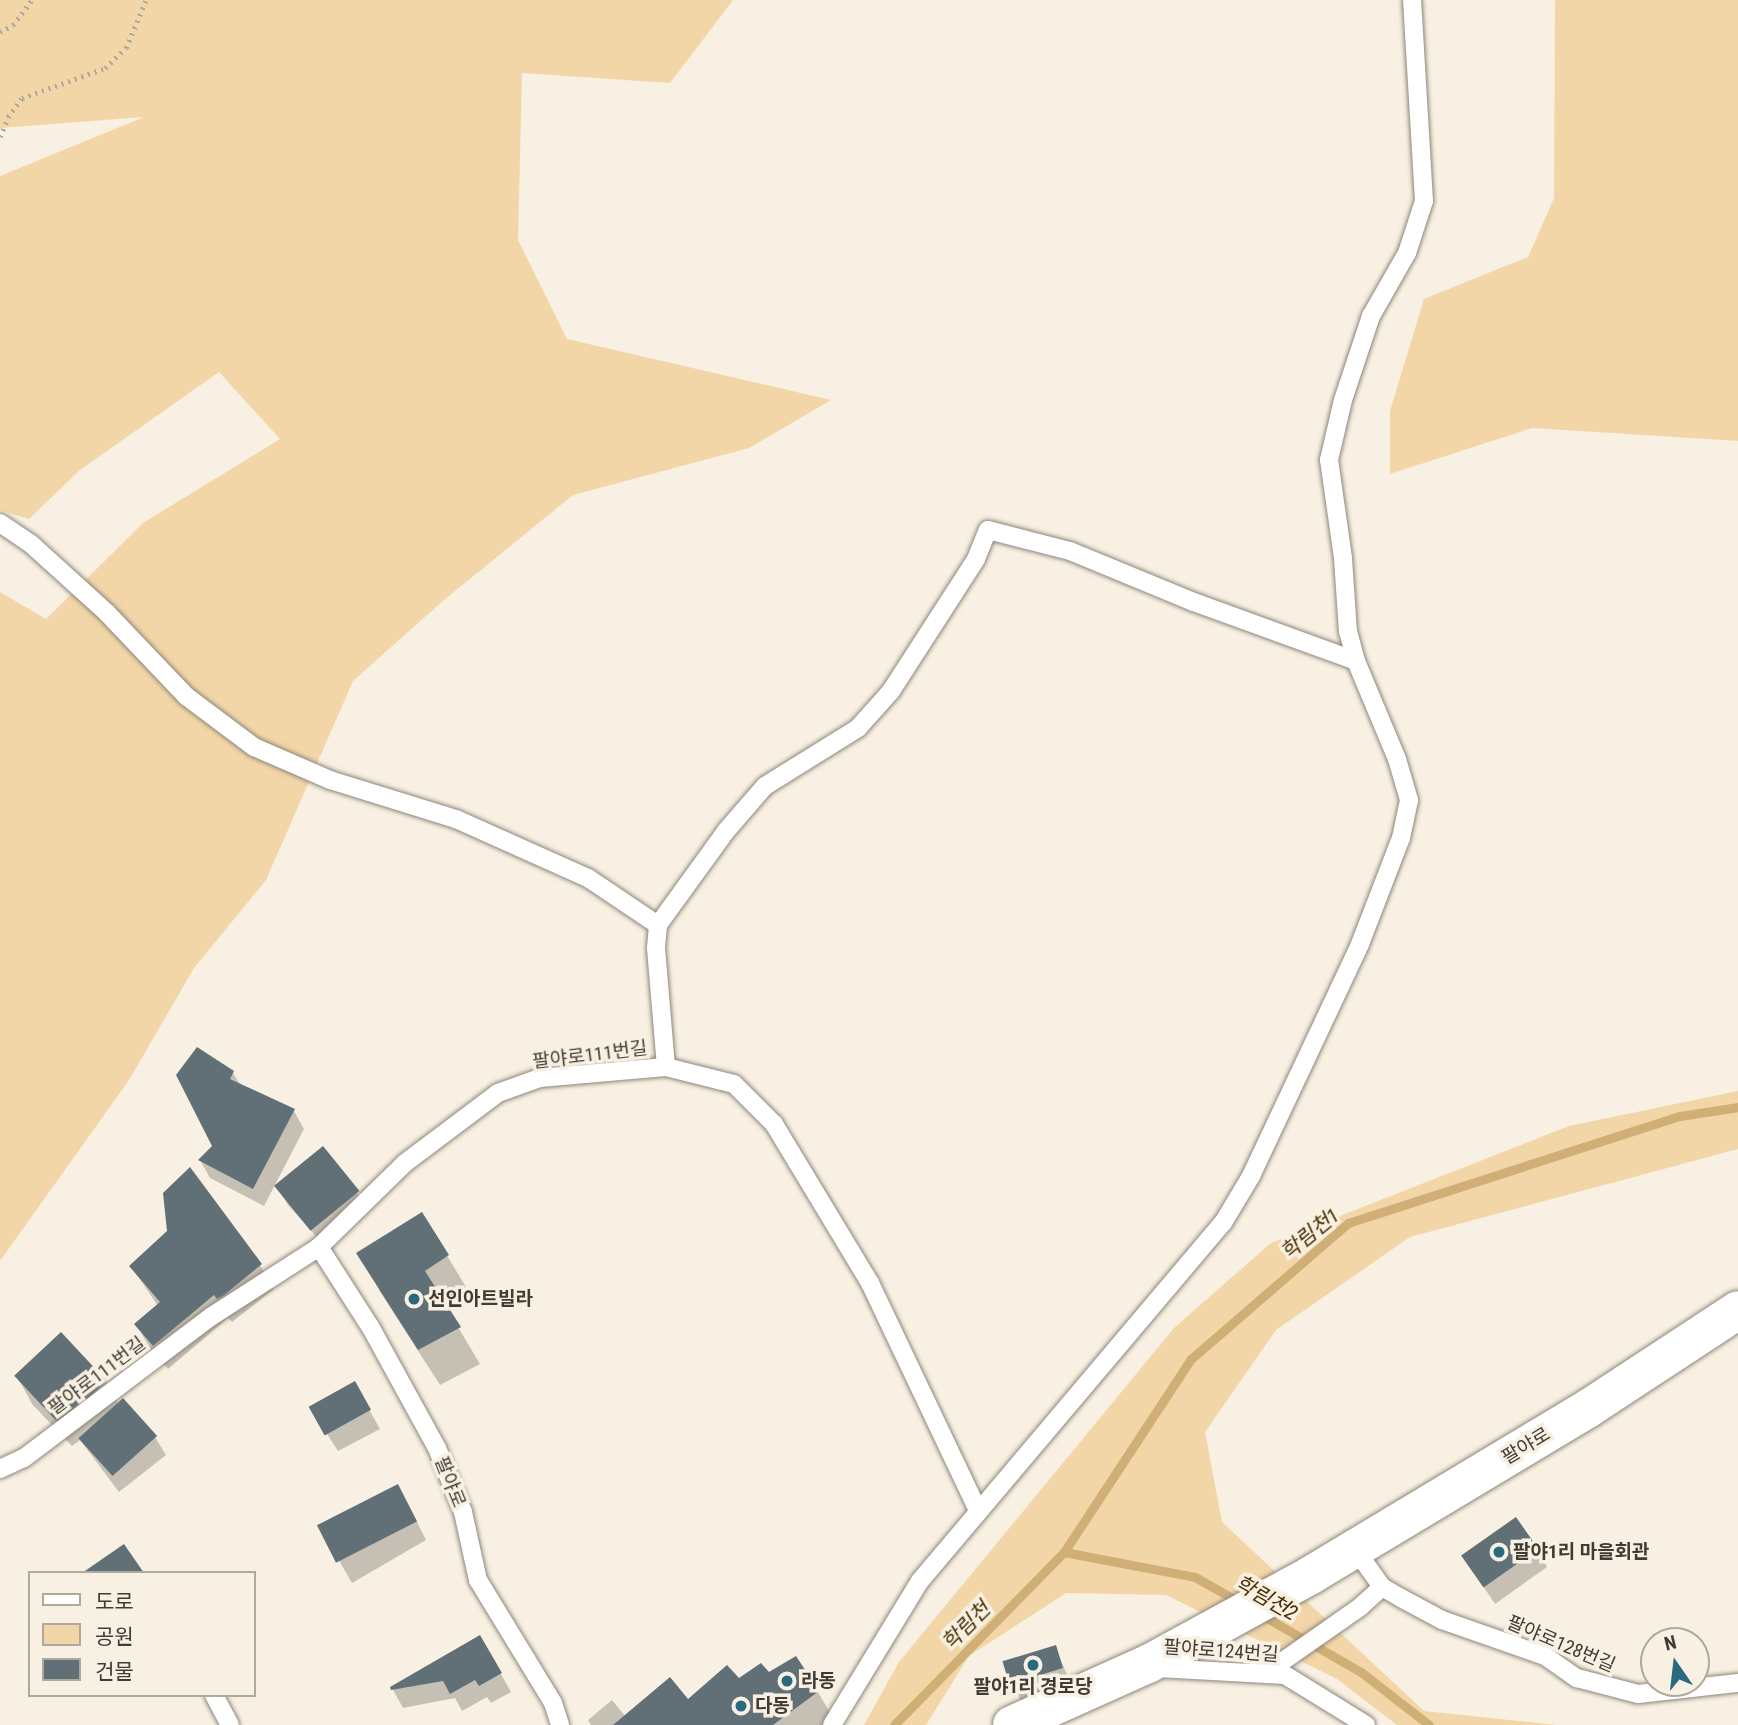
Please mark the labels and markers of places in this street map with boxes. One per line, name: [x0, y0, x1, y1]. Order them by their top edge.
place label: 선인아트빌라: [428, 1288, 533, 1310]
marker: 선인아트빌라: [406, 1291, 422, 1307]
place label: 팔야1리 마을회관: [1513, 1541, 1649, 1563]
marker: 팔야1리 마을회관: [1491, 1544, 1507, 1560]
marker: 팔야1리 경로당: [1025, 1657, 1041, 1673]
place label: 라동: [801, 1670, 836, 1692]
marker: 라동: [779, 1673, 795, 1689]
place label: 팔야1리 경로당: [974, 1676, 1092, 1698]
place label: 다동: [755, 1695, 790, 1717]
marker: 다동: [733, 1698, 749, 1714]

